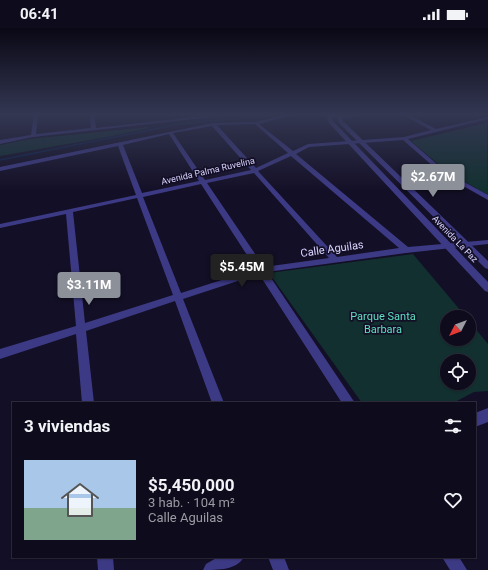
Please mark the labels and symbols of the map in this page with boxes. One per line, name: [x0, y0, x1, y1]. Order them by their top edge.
street label: Avenida Palma Ruvelina: [160, 155, 256, 187]
pin: $2.67M: [400, 164, 466, 198]
street label: Avenida La Paz: [430, 214, 480, 265]
street label: Calle Aguilas: [300, 238, 365, 260]
pin: $5.45M: [209, 254, 275, 288]
pin: $3.11M: [56, 272, 122, 306]
park label: Parque Santa Barbara: [350, 310, 416, 336]
north arrow: [440, 310, 476, 346]

